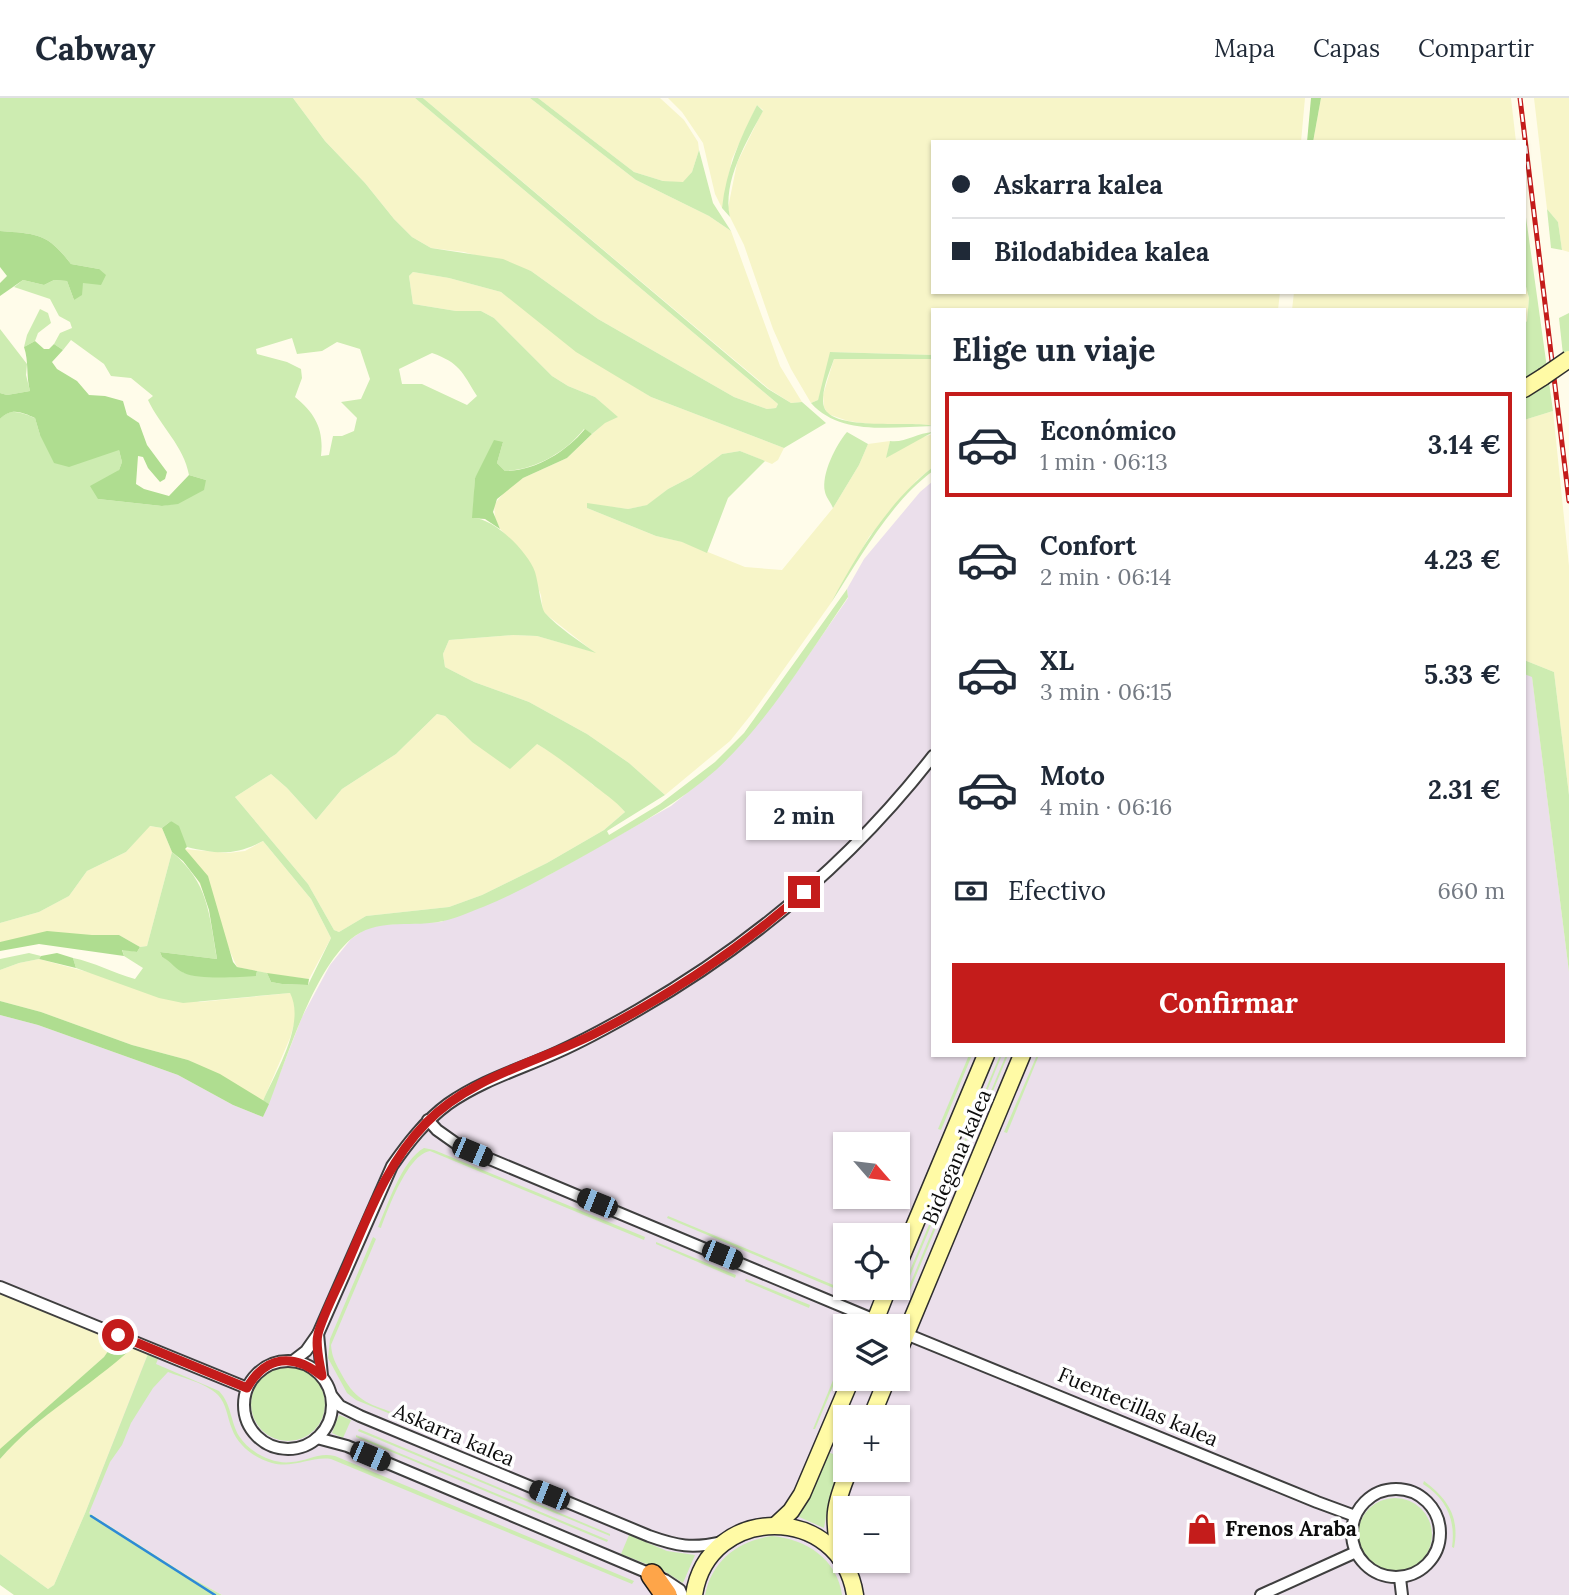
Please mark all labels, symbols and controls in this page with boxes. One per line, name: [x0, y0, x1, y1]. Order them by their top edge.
text: Cabway: [35, 27, 155, 69]
text: Mapa: [1214, 33, 1275, 64]
text: Capas: [1313, 33, 1380, 64]
text: Compartir: [1418, 33, 1534, 64]
text: Askarra kalea: [994, 168, 1163, 201]
text: Bilodabidea kalea: [994, 235, 1209, 268]
text: Elige un viaje: [952, 329, 1156, 370]
icon: car: [956, 413, 1019, 476]
text: Económico: [1040, 414, 1176, 447]
text: 3.14 €: [1428, 428, 1501, 461]
text: 1 min · 06:13: [1040, 447, 1168, 476]
icon: car: [956, 528, 1019, 591]
text: Confort: [1040, 529, 1137, 562]
text: 4.23 €: [1424, 543, 1501, 576]
text: 2 min · 06:14: [1040, 562, 1171, 591]
icon: car: [956, 643, 1019, 706]
text: XL: [1040, 644, 1074, 677]
text: 5.33 €: [1424, 658, 1501, 691]
text: 3 min · 06:15: [1040, 677, 1172, 706]
icon: car: [956, 758, 1019, 821]
text: Moto: [1040, 759, 1105, 792]
text: 2.31 €: [1428, 773, 1501, 806]
callout: 2 min: [746, 790, 862, 840]
text: 4 min · 06:16: [1040, 792, 1172, 821]
text: 2 min: [773, 801, 835, 830]
icon: cash: [952, 872, 990, 910]
text: Efectivo: [1008, 874, 1106, 907]
route end: [788, 876, 820, 908]
text: 660 m: [1438, 876, 1505, 905]
button: Confirmar: [952, 963, 1505, 1043]
street label: Bidegana kalea: [916, 1085, 997, 1228]
north arrow: [833, 1132, 910, 1209]
map controls: [833, 1132, 910, 1573]
car: [449, 1134, 496, 1170]
car: [574, 1185, 621, 1221]
button: locate: [833, 1223, 910, 1300]
car: [699, 1237, 746, 1273]
button: layers: [833, 1314, 910, 1391]
route start: [102, 1319, 134, 1351]
street label: Fuentecillas kalea: [1054, 1361, 1223, 1453]
street label: Askarra kalea: [388, 1396, 519, 1472]
button: +: [833, 1405, 910, 1482]
car: [347, 1438, 394, 1474]
car: [526, 1477, 573, 1513]
button: −: [833, 1496, 910, 1573]
shop icon: Frenos Araba: [1185, 1512, 1219, 1546]
place label: Frenos Araba: [1225, 1515, 1357, 1542]

